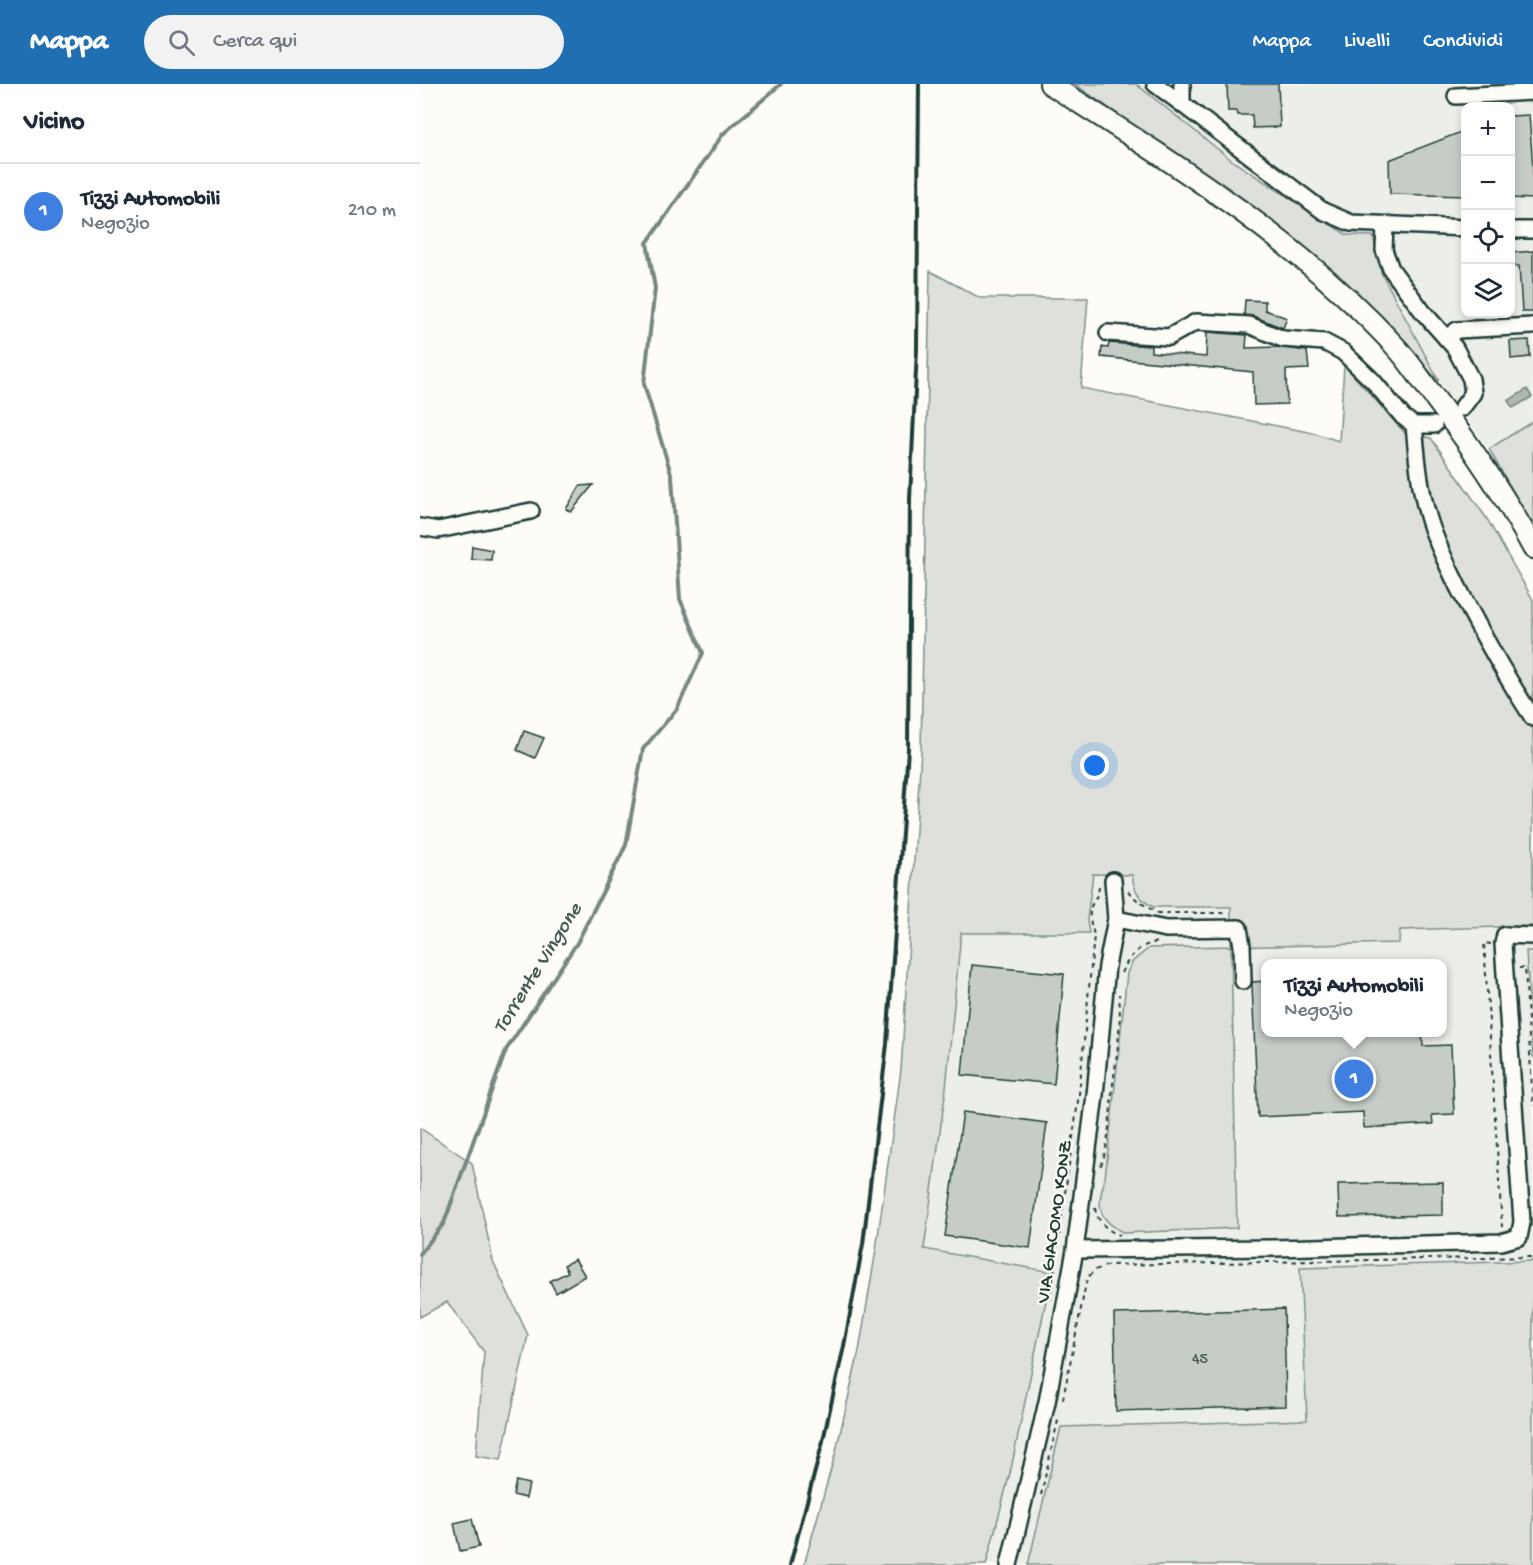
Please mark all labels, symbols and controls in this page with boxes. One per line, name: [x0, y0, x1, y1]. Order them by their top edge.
search box: [144, 15, 564, 69]
text: Mappa: [30, 26, 108, 59]
icon: search: [165, 26, 198, 59]
text: Cerca qui: [213, 29, 297, 55]
text: Mappa: [1252, 30, 1311, 55]
text: Livelli: [1344, 30, 1390, 55]
text: Condividi: [1423, 30, 1503, 55]
map controls: [1461, 102, 1515, 318]
button: +: [1461, 102, 1515, 156]
text: Vicino: [24, 108, 84, 139]
button: −: [1461, 156, 1515, 210]
text: Tizzi Automobili: [81, 187, 220, 213]
text: 1: [39, 200, 48, 223]
text: 210 m: [348, 200, 396, 223]
button: locate: [1461, 210, 1515, 264]
text: Negozio: [81, 213, 150, 236]
button: layers: [1461, 264, 1515, 318]
your location: [1080, 751, 1109, 780]
water label: Torrente Vingone: [489, 898, 590, 1039]
popup: [1261, 959, 1447, 1037]
text: Tizzi Automobili: [1284, 974, 1424, 1000]
text: Negozio: [1284, 1000, 1353, 1023]
pin: 1: [1334, 1056, 1374, 1102]
street label: VIA GIACOMO KONZ: [1033, 1138, 1079, 1306]
house number: 45: [1192, 1351, 1208, 1370]

